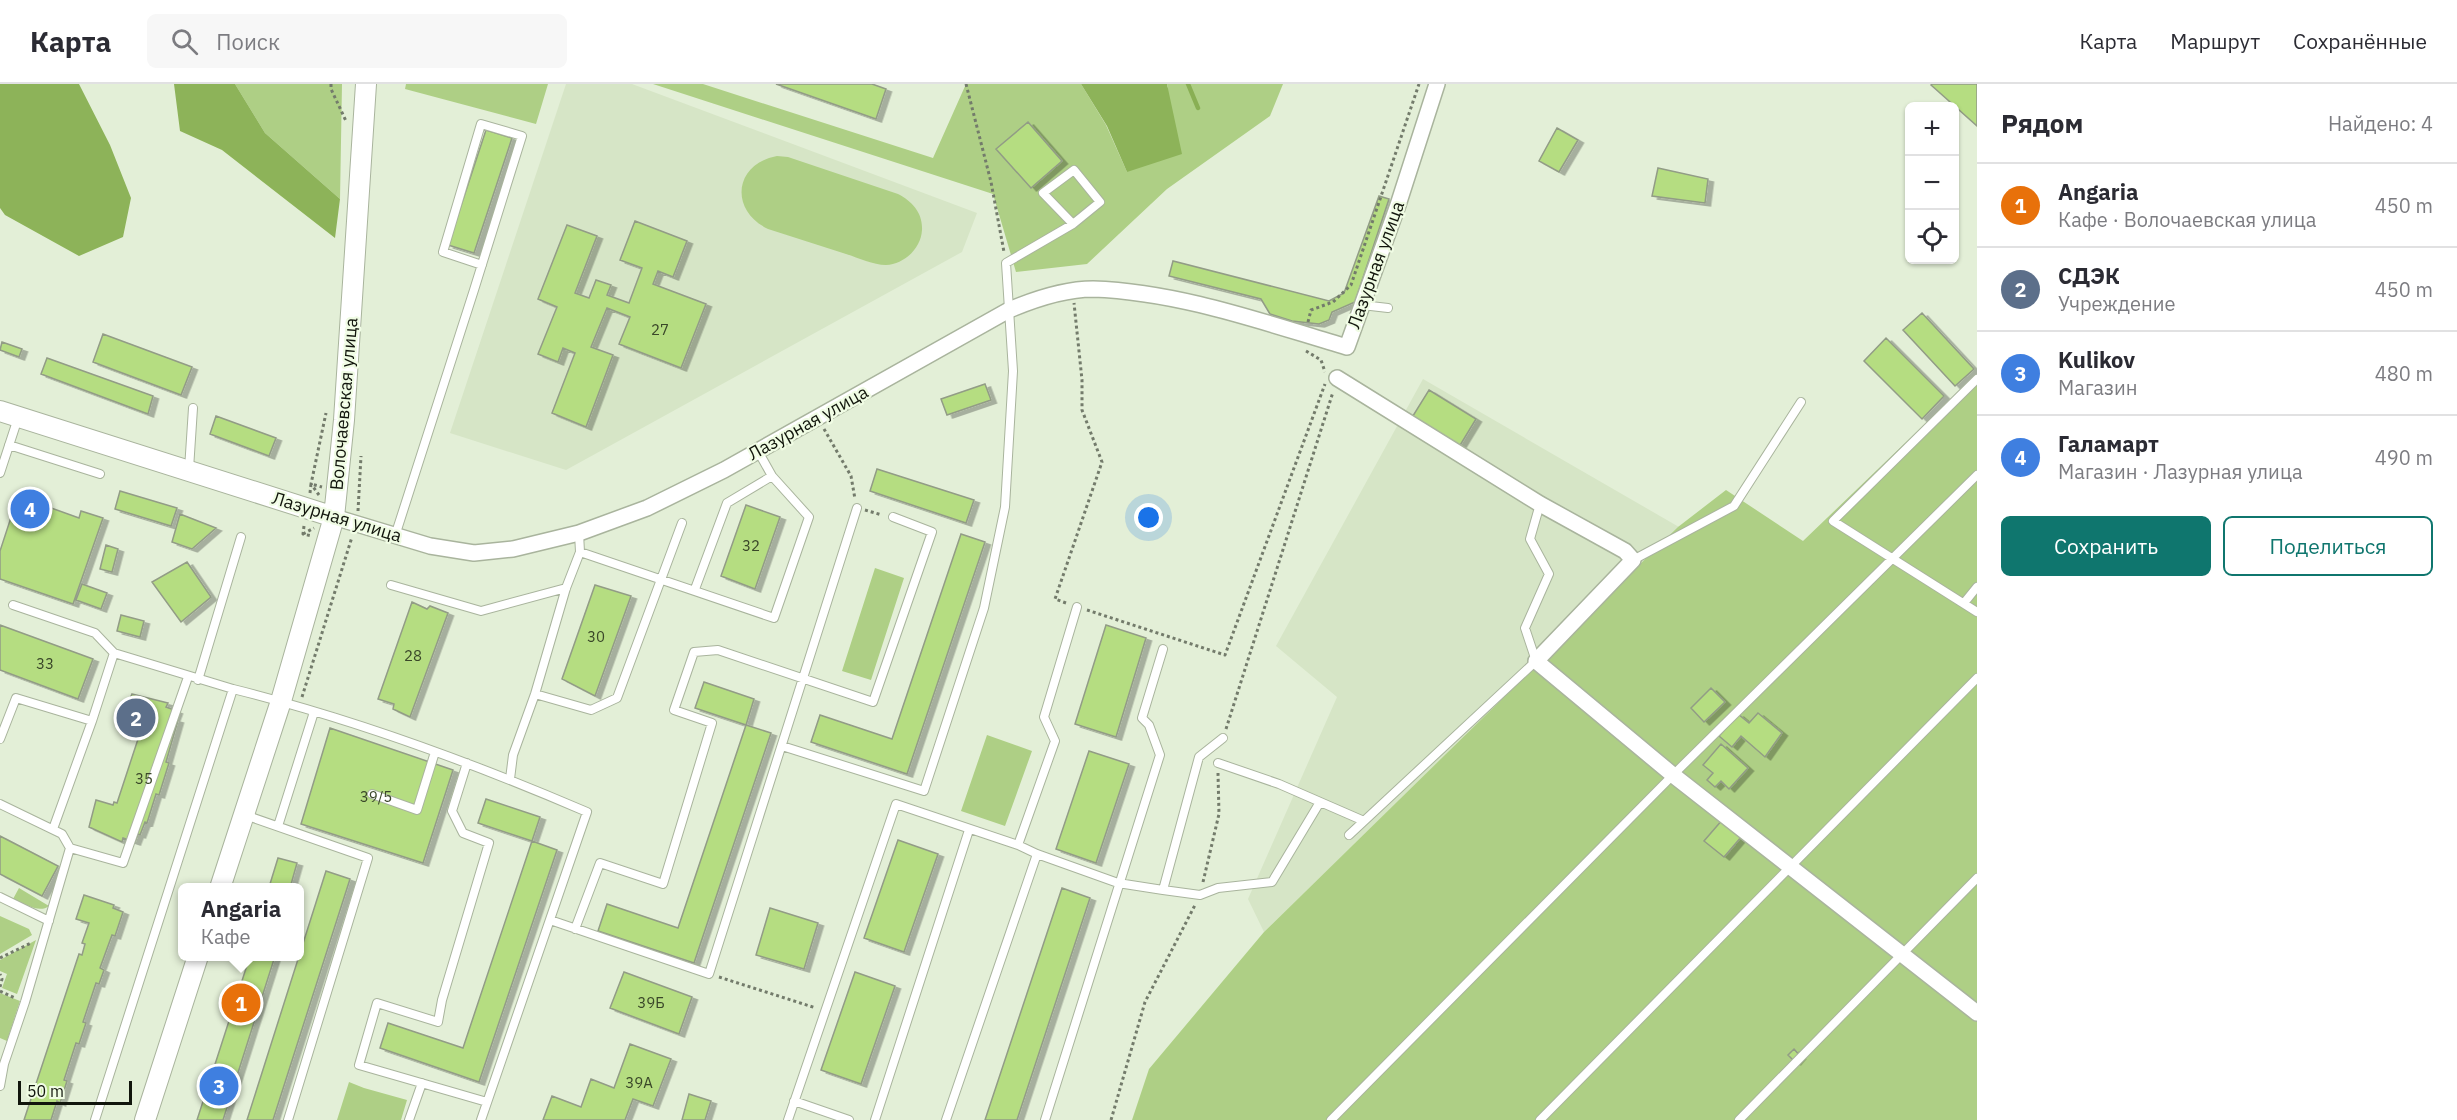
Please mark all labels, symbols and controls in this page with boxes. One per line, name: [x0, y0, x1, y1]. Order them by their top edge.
search box: [147, 14, 567, 68]
text: Карта: [30, 23, 111, 60]
icon: search: [168, 25, 201, 58]
text: Поиск: [216, 27, 280, 56]
text: Карта: [2079, 27, 2137, 55]
text: Маршрут: [2170, 27, 2260, 55]
text: Сохранённые: [2293, 27, 2427, 55]
map controls: [1905, 102, 1959, 264]
button: +: [1905, 102, 1959, 156]
text: Рядом: [2001, 106, 2083, 140]
text: Найдено: 4: [2328, 110, 2433, 137]
button: −: [1905, 156, 1959, 210]
text: Angaria: [2058, 177, 2139, 206]
text: 1: [2015, 192, 2027, 219]
text: 450 m: [2375, 192, 2433, 219]
street label: Лазурная улица: [1342, 198, 1409, 332]
text: Кафе · Волочаевская улица: [2058, 206, 2316, 233]
button: locate: [1905, 210, 1959, 264]
text: СДЭК: [2058, 261, 2120, 290]
text: 2: [2015, 276, 2027, 303]
text: 450 m: [2375, 276, 2433, 303]
text: Учреждение: [2058, 290, 2175, 317]
street label: Волочаевская улица: [324, 316, 363, 491]
house number: 27: [651, 320, 669, 339]
text: Kulikov: [2058, 345, 2135, 374]
text: 3: [2015, 360, 2027, 387]
text: 480 m: [2375, 360, 2433, 387]
text: Магазин: [2058, 374, 2138, 401]
street label: Лазурная улица: [744, 380, 872, 465]
text: Галамарт: [2058, 429, 2159, 458]
text: 4: [2015, 444, 2027, 471]
text: 490 m: [2375, 444, 2433, 471]
text: Магазин · Лазурная улица: [2058, 458, 2303, 485]
pin: 4: [10, 486, 50, 532]
street label: Лазурная улица: [270, 486, 405, 547]
your location: [1134, 503, 1163, 532]
button: Сохранить: [2001, 516, 2211, 576]
button: Поделиться: [2223, 516, 2433, 576]
house number: 32: [742, 536, 760, 555]
house number: 30: [587, 627, 605, 646]
house number: 28: [404, 646, 422, 665]
house number: 33: [36, 654, 54, 673]
pin: 2: [116, 696, 156, 740]
house number: 35: [135, 769, 153, 788]
house number: 39/5: [360, 787, 392, 806]
popup: [178, 883, 304, 961]
text: Angaria: [201, 894, 281, 923]
text: Кафе: [201, 923, 251, 950]
pin: 1: [222, 980, 260, 1026]
house number: 39Б: [637, 993, 665, 1012]
pin: 3: [200, 1064, 238, 1108]
house number: 39А: [625, 1073, 653, 1092]
scale bar: [18, 1078, 132, 1106]
text: 50 m: [27, 1081, 64, 1101]

